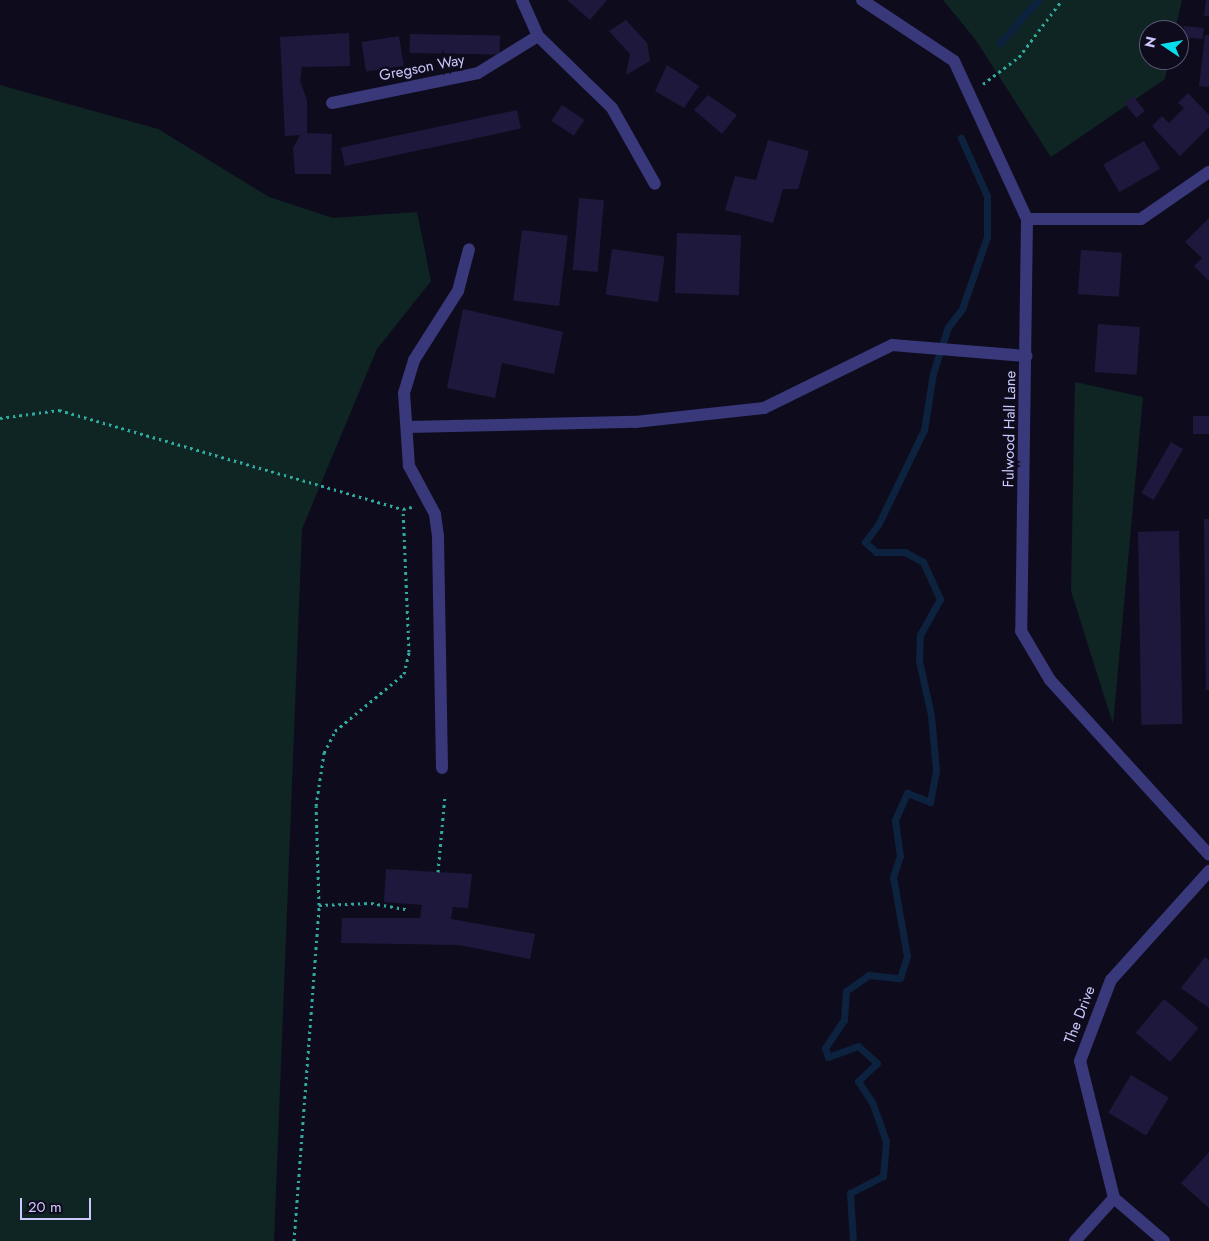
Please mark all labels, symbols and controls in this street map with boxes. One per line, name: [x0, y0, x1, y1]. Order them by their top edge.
north arrow: [1139, 20, 1189, 70]
text: N: [1139, 35, 1161, 50]
street label: Gregson Way: [378, 51, 466, 85]
street label: Fulwood Hall Lane: [1000, 370, 1020, 488]
street label: The Drive: [1061, 984, 1099, 1046]
scale bar: [22, 1188, 94, 1220]
text: 20 m: [28, 1196, 62, 1218]

